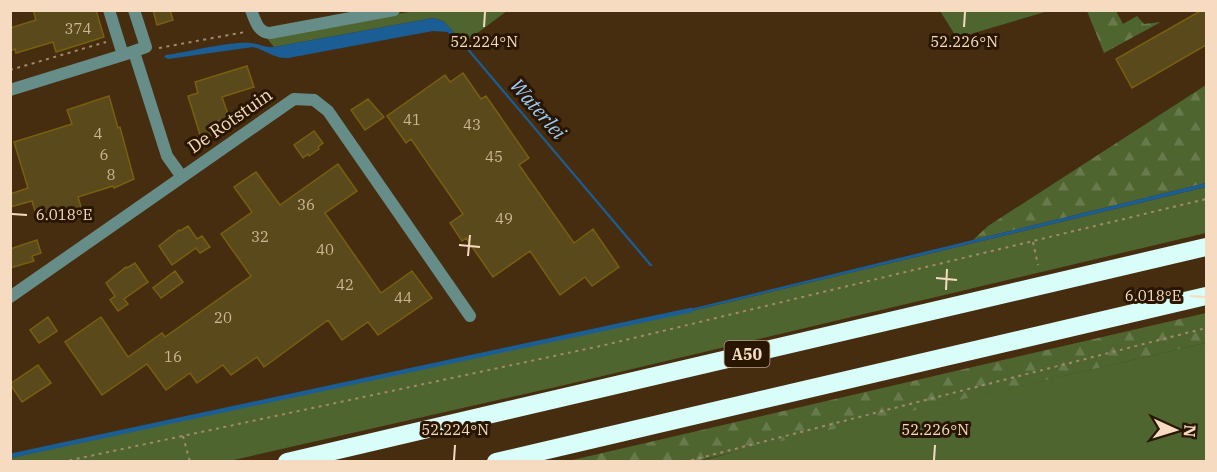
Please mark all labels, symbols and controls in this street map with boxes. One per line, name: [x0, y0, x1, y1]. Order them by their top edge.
house number: 374: [64, 19, 92, 38]
text: 52.224°N: [450, 32, 518, 51]
text: 52.226°N: [930, 32, 998, 51]
water label: Waterlei: [504, 72, 573, 145]
street label: De Rotstuin: [183, 83, 277, 158]
house number: 41: [403, 110, 421, 129]
house number: 43: [463, 115, 481, 134]
house number: 4: [93, 124, 103, 143]
house number: 6: [99, 145, 109, 164]
house number: 45: [485, 147, 503, 166]
house number: 8: [106, 165, 116, 184]
house number: 36: [297, 195, 315, 214]
text: 6.018°E: [36, 205, 92, 224]
house number: 49: [495, 209, 513, 228]
house number: 32: [251, 227, 269, 246]
house number: 40: [316, 240, 334, 259]
house number: 42: [336, 275, 354, 294]
text: 6.018°E: [1125, 286, 1181, 305]
house number: 44: [394, 288, 412, 307]
house number: 20: [214, 308, 232, 327]
road number: A50: [724, 341, 770, 367]
house number: 16: [164, 347, 182, 366]
north arrow: [1145, 400, 1205, 460]
text: 52.224°N: [421, 420, 489, 439]
text: 52.226°N: [901, 420, 969, 439]
text: N: [1180, 424, 1200, 438]

